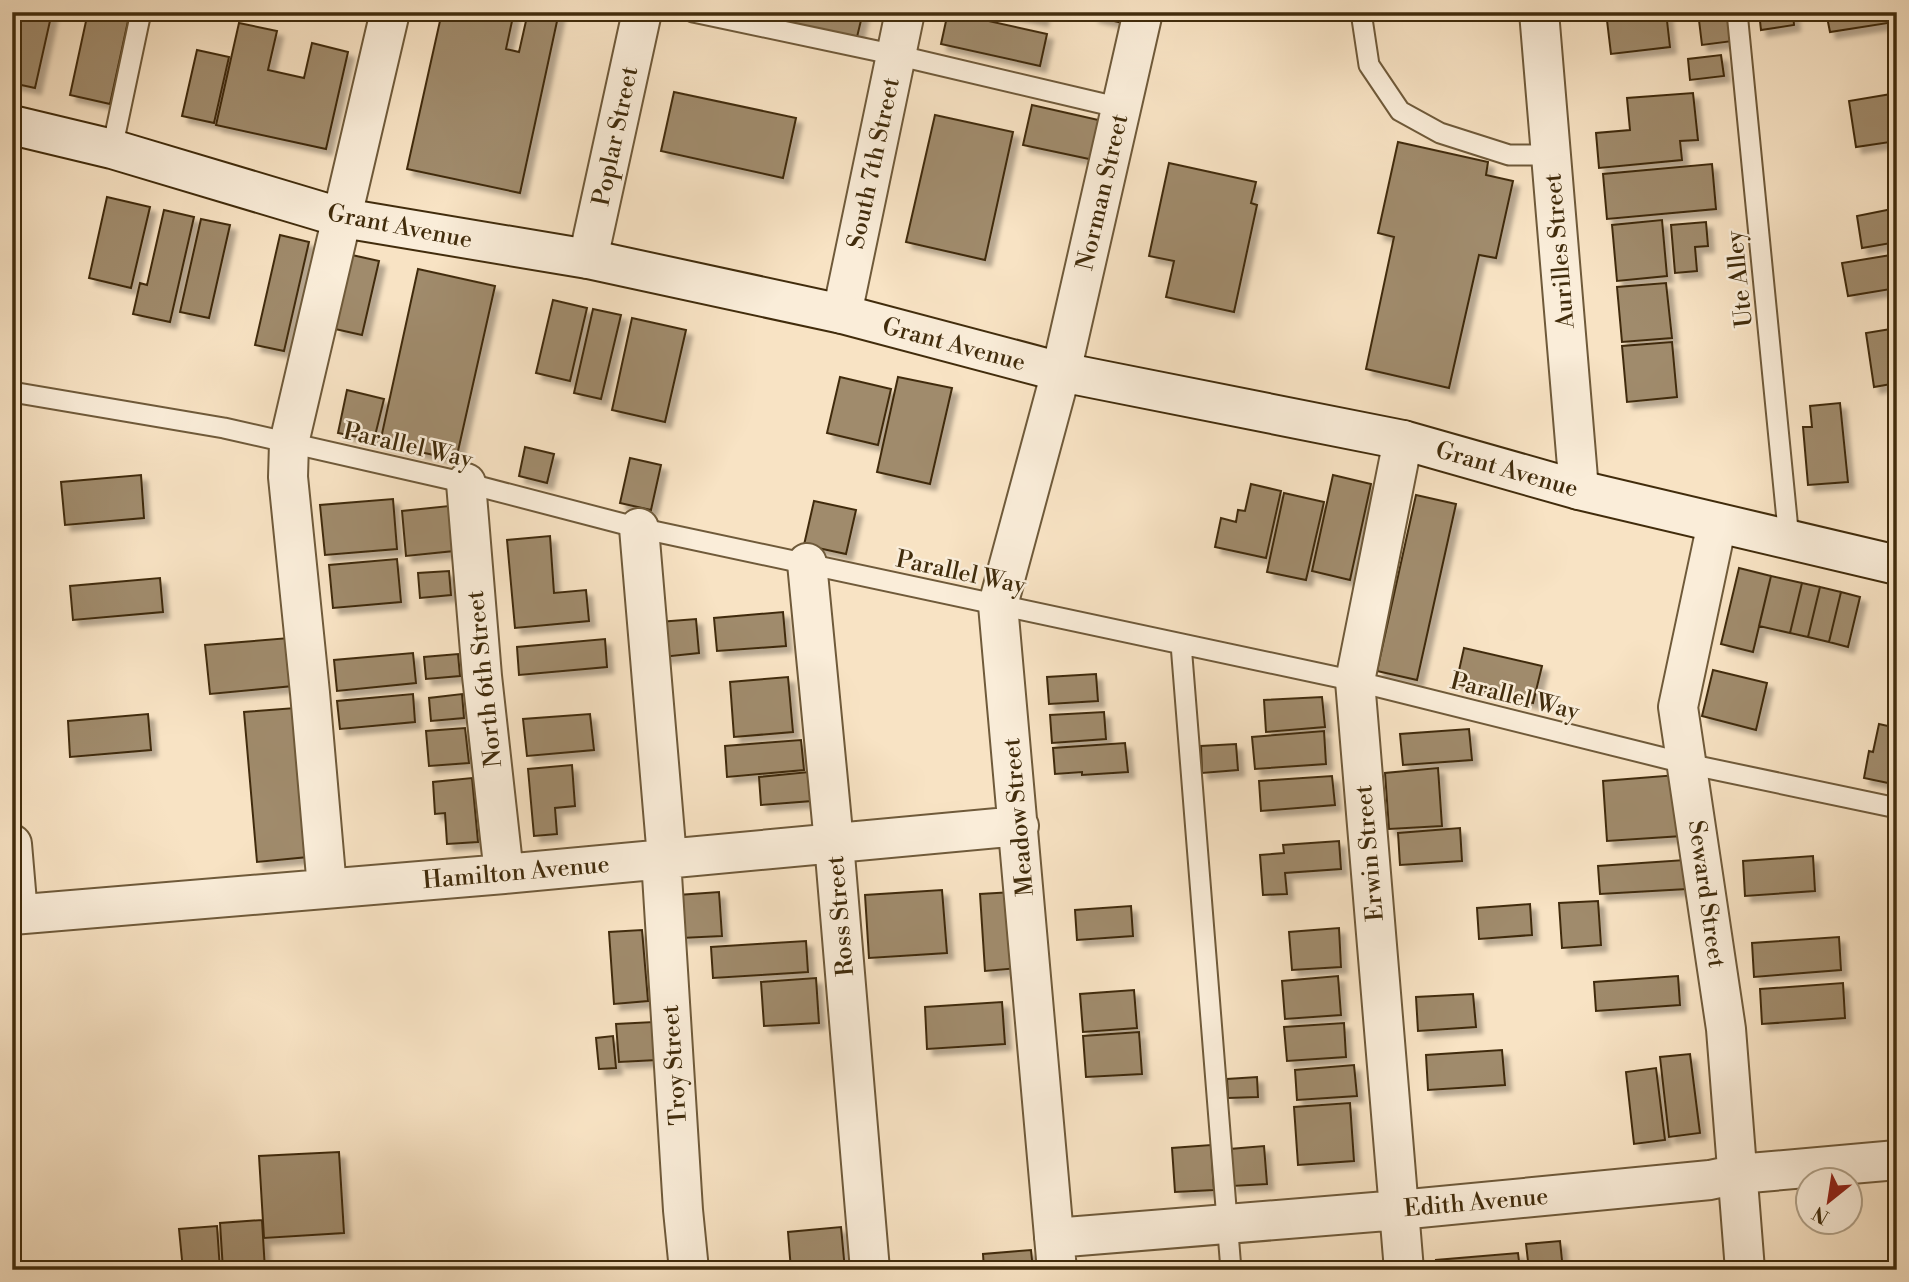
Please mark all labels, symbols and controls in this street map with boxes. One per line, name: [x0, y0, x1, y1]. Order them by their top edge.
street label: Poplar Street: [587, 63, 646, 209]
street label: South 7th Street: [841, 74, 907, 252]
street label: Norman Street: [1070, 111, 1136, 273]
street label: Aurilles Street: [1538, 172, 1582, 331]
street label: Grant Avenue: [325, 198, 475, 256]
street label: Ute Alley: [1720, 229, 1760, 329]
street label: Grant Avenue: [879, 311, 1029, 378]
street label: Parallel Way: [340, 417, 476, 476]
street label: Grant Avenue: [1432, 435, 1581, 505]
street label: Parallel Way: [893, 545, 1029, 601]
street label: North 6th Street: [461, 588, 509, 769]
street label: Parallel Way: [1447, 666, 1583, 728]
street label: Meadow Street: [997, 736, 1041, 897]
street label: Erwin Street: [1349, 783, 1391, 922]
street label: Seward Street: [1681, 818, 1731, 970]
street label: Hamilton Avenue: [421, 850, 611, 896]
street label: Ross Street: [821, 854, 861, 978]
street label: Troy Street: [656, 1003, 694, 1126]
north arrow: [1794, 1166, 1864, 1236]
street label: Edith Avenue: [1403, 1182, 1550, 1224]
text: N: [1808, 1201, 1834, 1229]

